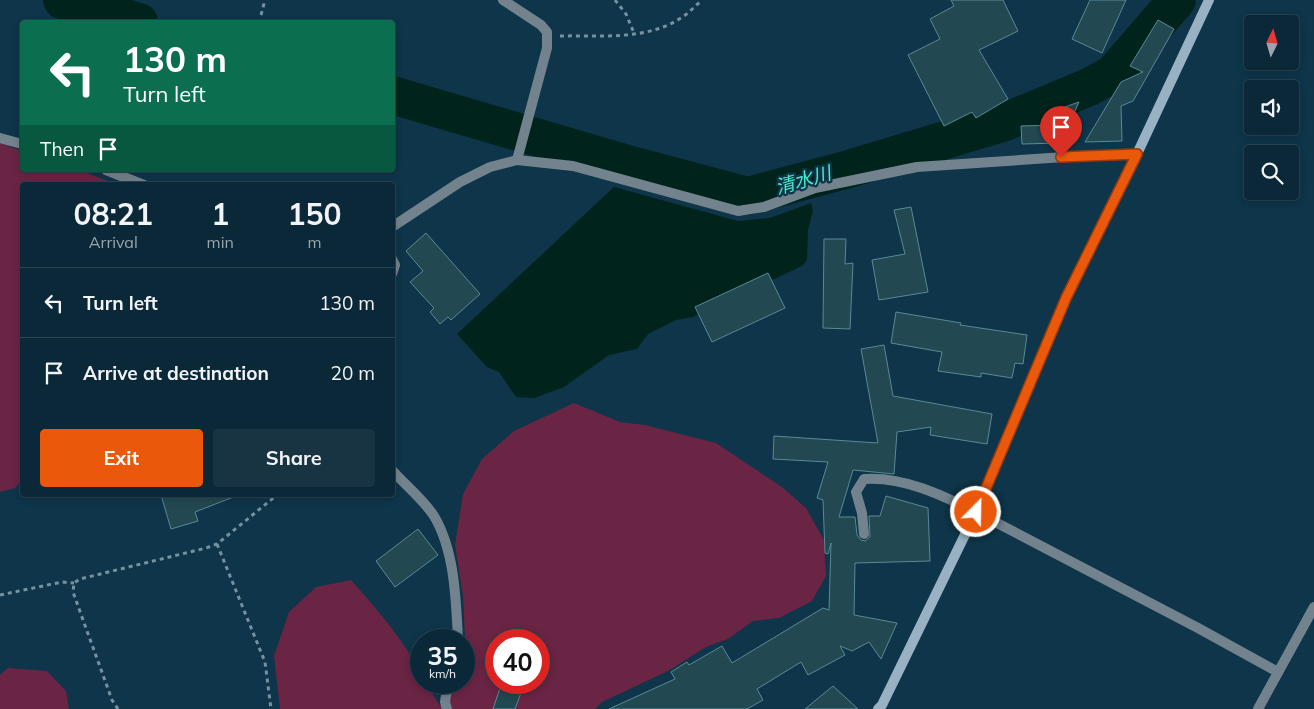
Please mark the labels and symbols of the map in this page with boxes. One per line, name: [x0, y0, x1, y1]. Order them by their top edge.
north arrow: [1244, 15, 1299, 70]
pin: [1040, 106, 1082, 157]
water label: 清水川: [772, 160, 836, 199]
position arrow: [949, 485, 1001, 537]
speed limit sign: 40: [485, 629, 550, 694]

